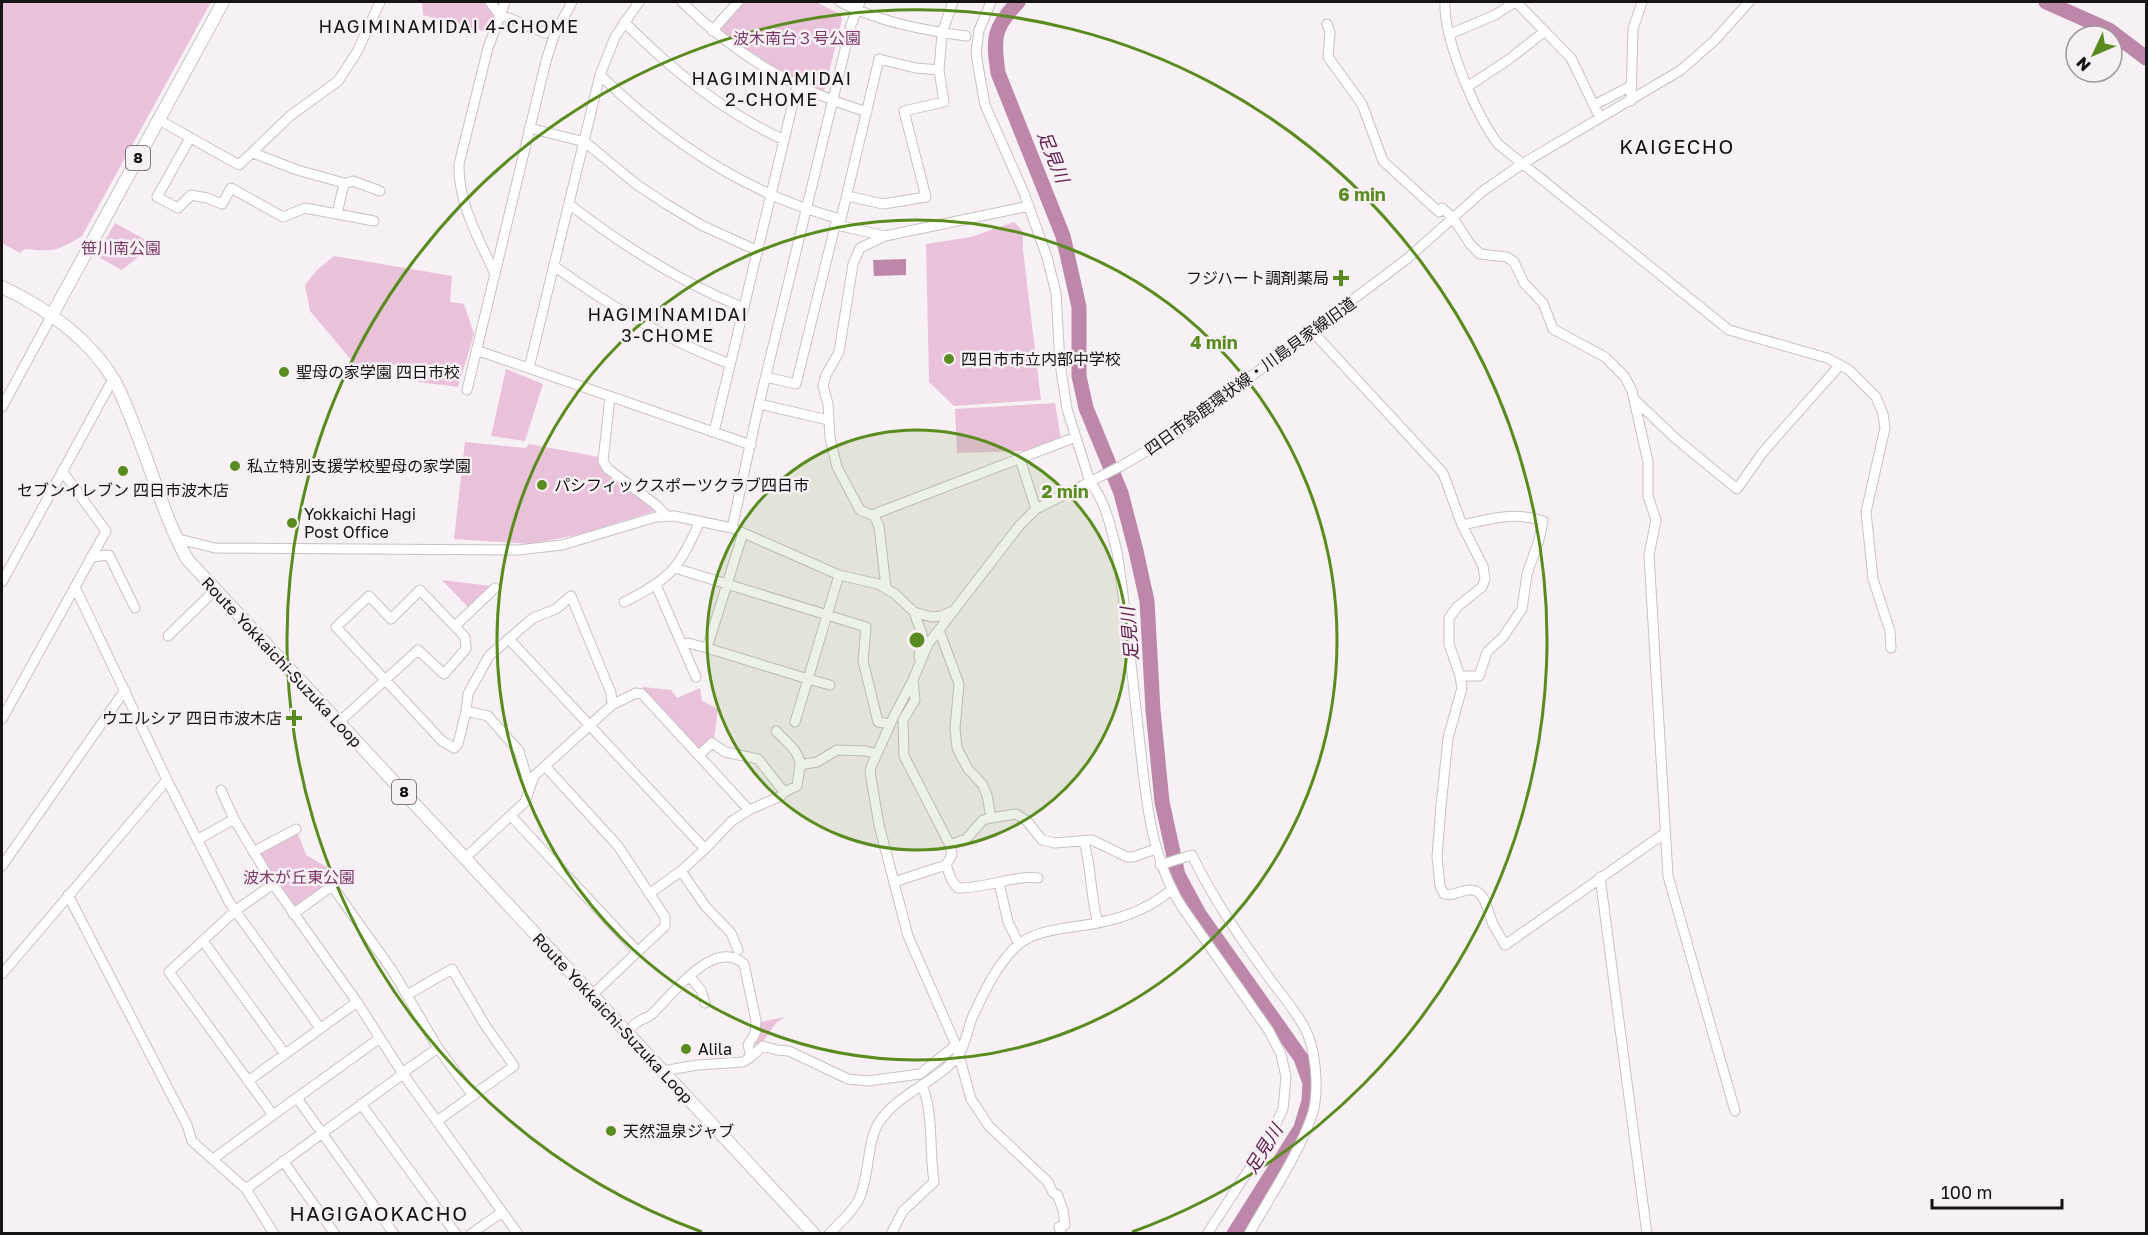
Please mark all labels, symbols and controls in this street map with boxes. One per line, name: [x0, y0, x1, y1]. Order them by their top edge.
district label: HAGIMINAMIDAI 4-CHOME: [318, 15, 580, 37]
north arrow: [2064, 24, 2124, 84]
park label: 波木南台３号公園: [733, 28, 861, 48]
text: N: [2072, 53, 2095, 76]
district label: HAGIMINAMIDAI 2-CHOME: [691, 67, 853, 110]
water label: 足見川: [1034, 127, 1075, 188]
district label: KAIGECHO: [1619, 134, 1735, 158]
road number: 8: [126, 146, 150, 170]
text: 6 min: [1338, 183, 1386, 205]
park label: 笹川南公園: [81, 238, 161, 258]
place label: フジハート調剤薬局: [1186, 268, 1329, 288]
marker: フジハート調剤薬局: [1334, 271, 1348, 285]
street label: 四日市鈴鹿環状線・川島貝家線旧道: [1141, 293, 1359, 459]
district label: HAGIMINAMIDAI 3-CHOME: [587, 303, 749, 346]
text: 4 min: [1190, 331, 1238, 353]
place label: 四日市市立内部中学校: [961, 349, 1121, 369]
marker: 四日市市立内部中学校: [942, 352, 956, 366]
place label: 聖母の家学園 四日市校: [296, 362, 460, 382]
marker: 聖母の家学園 四日市校: [277, 365, 291, 379]
place label: 私立特別支援学校聖母の家学園: [247, 456, 471, 476]
marker: 私立特別支援学校聖母の家学園: [228, 459, 242, 473]
marker: セブンイレブン 四日市波木店: [116, 464, 130, 478]
place label: パシフィックスポーツクラブ四日市: [554, 475, 809, 495]
marker: パシフィックスポーツクラブ四日市: [535, 478, 549, 492]
place label: セブンイレブン 四日市波木店: [17, 480, 229, 500]
text: 2 min: [1041, 480, 1089, 502]
place label: Yokkaichi Hagi Post Office: [304, 504, 416, 542]
marker: Yokkaichi Hagi Post Office: [285, 516, 299, 530]
street label: Route Yokkaichi-Suzuka Loop: [198, 572, 367, 752]
water label: 足見川: [1116, 604, 1142, 662]
centre of rings: [907, 630, 927, 650]
place label: ウエルシア 四日市波木店: [102, 708, 282, 728]
marker: ウエルシア 四日市波木店: [287, 711, 301, 725]
road number: 8: [392, 780, 416, 804]
park label: 波木が丘東公園: [243, 867, 355, 887]
street label: Route Yokkaichi-Suzuka Loop: [529, 928, 698, 1108]
place label: Alila: [698, 1039, 732, 1059]
marker: Alila: [679, 1042, 693, 1056]
water label: 足見川: [1240, 1118, 1288, 1177]
place label: 天然温泉ジャブ: [623, 1121, 734, 1141]
marker: 天然温泉ジャブ: [604, 1124, 618, 1138]
scale bar: [1932, 1172, 2062, 1210]
text: 100 m: [1941, 1181, 1992, 1203]
district label: HAGIGAOKACHO: [290, 1201, 468, 1225]

